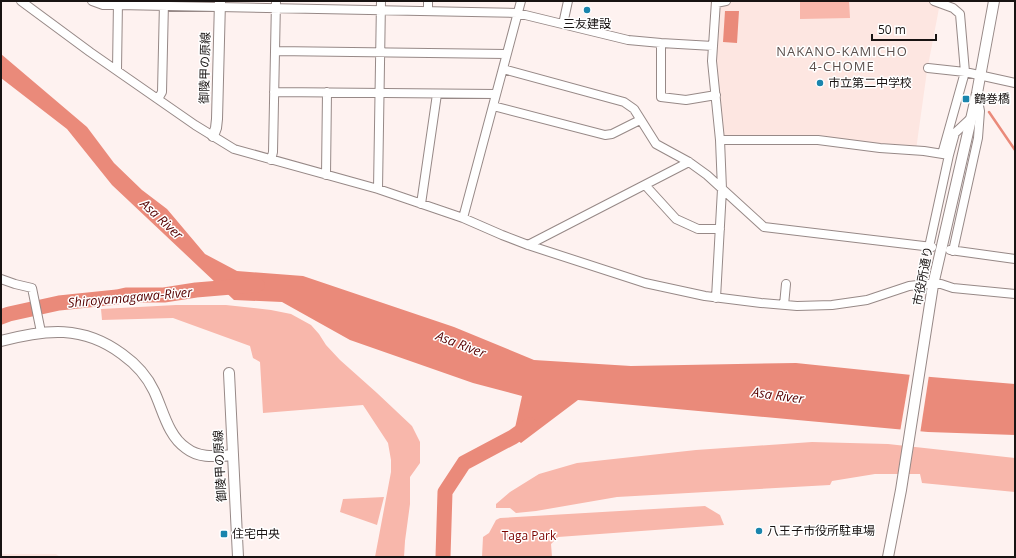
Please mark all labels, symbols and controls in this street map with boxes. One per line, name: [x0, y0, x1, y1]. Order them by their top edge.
marker: 三友建設: [582, 5, 592, 15]
place label: 三友建設: [563, 15, 611, 32]
scale bar: [872, 16, 936, 42]
text: 50 m: [878, 21, 906, 38]
street label: 御陵甲の原線: [195, 32, 214, 104]
district label: NAKANO-KAMICHO 4-CHOME: [776, 42, 908, 75]
place label: 市立第二中学校: [828, 74, 912, 91]
marker: 市立第二中学校: [815, 78, 825, 88]
place label: 鶴巻橋: [974, 90, 1010, 107]
marker: 鶴巻橋: [961, 94, 971, 104]
water label: Asa River: [136, 194, 188, 244]
street label: 市役所通り: [908, 245, 937, 307]
water label: Shiroyamagawa-River: [67, 283, 194, 311]
water label: Asa River: [433, 326, 489, 362]
water label: Asa River: [750, 382, 806, 408]
street label: 御陵甲の原線: [209, 430, 230, 502]
place label: 八王子市役所駐車場: [767, 522, 875, 539]
place label: 住宅中央: [232, 525, 280, 542]
marker: 八王子市役所駐車場: [754, 526, 764, 536]
park label: Taga Park: [502, 527, 557, 544]
marker: 住宅中央: [219, 529, 229, 539]

